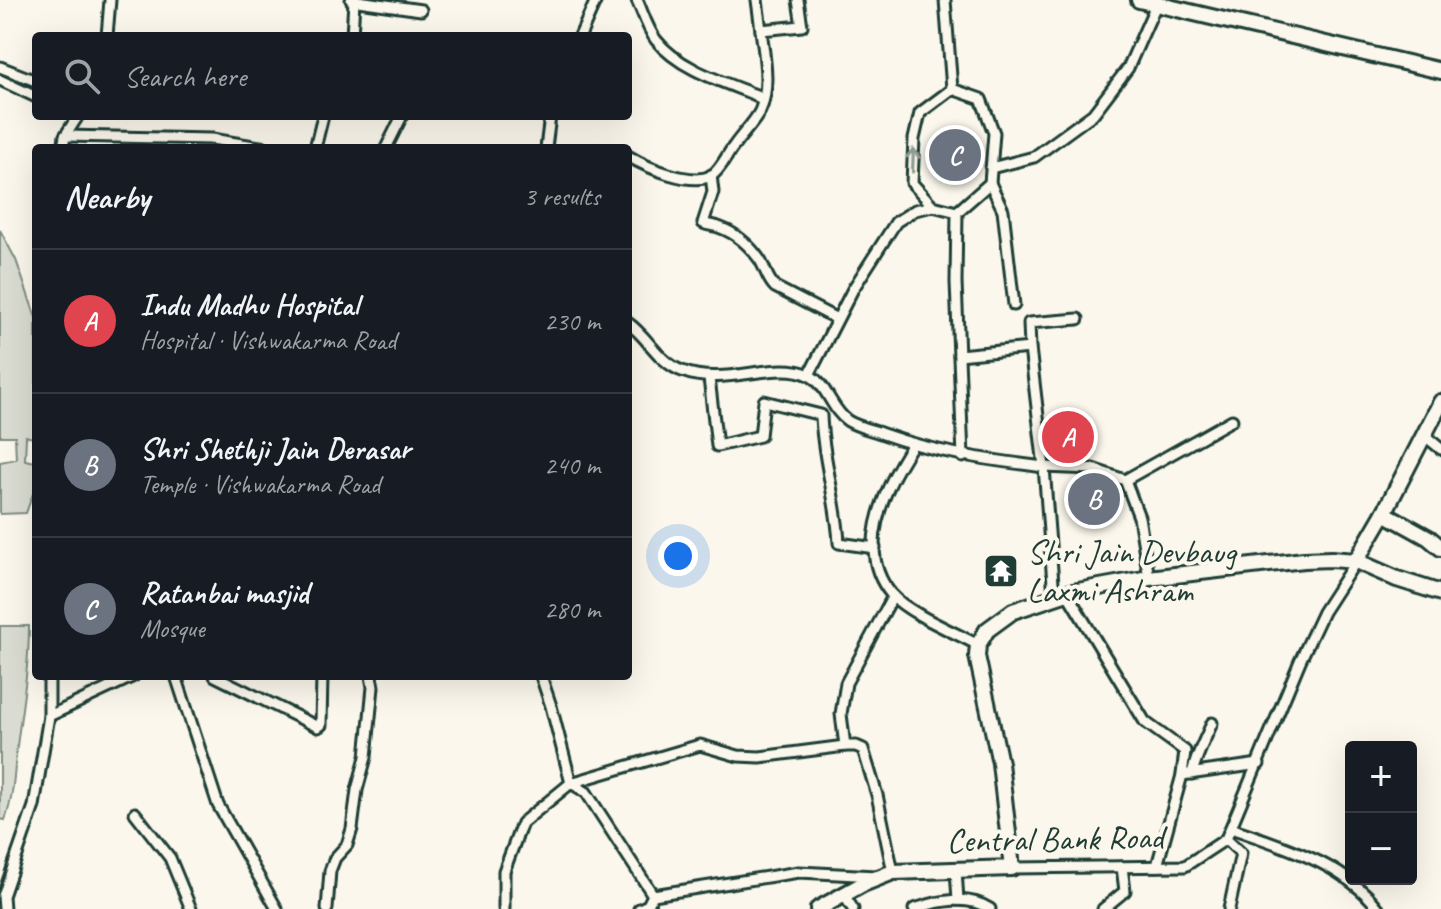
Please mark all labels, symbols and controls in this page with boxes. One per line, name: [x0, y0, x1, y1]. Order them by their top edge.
search box: [32, 32, 632, 120]
icon: search: [60, 54, 104, 98]
text: Search here: [124, 57, 246, 95]
pin: C: [929, 125, 981, 185]
one-way arrow: [906, 147, 921, 174]
text: Nearby: [64, 175, 150, 218]
text: 3 results: [524, 180, 600, 213]
text: Indu Madhu Hospital: [140, 286, 359, 324]
text: A: [83, 305, 97, 338]
text: 230 m: [544, 305, 600, 338]
text: Hospital · Vishwakarma Road: [140, 324, 396, 357]
pin: A: [1042, 407, 1094, 467]
text: Shri Shethji Jain Derasar: [140, 430, 411, 468]
text: B: [83, 449, 97, 482]
text: 240 m: [544, 449, 600, 482]
text: Temple · Vishwakarma Road: [140, 468, 380, 501]
pin: B: [1068, 469, 1120, 529]
place label: Shri Jain Devbaug Laxmi Ashram: [1027, 530, 1238, 612]
your location: [658, 536, 698, 576]
temple icon: Shri Jain Devbaug Laxmi Ashram: [982, 552, 1020, 590]
text: Ratanbai masjid: [140, 574, 309, 612]
text: C: [84, 593, 96, 626]
text: 280 m: [544, 593, 600, 626]
text: Mosque: [140, 612, 205, 645]
map controls: [1345, 741, 1417, 885]
button: +: [1345, 741, 1417, 813]
button: −: [1345, 813, 1417, 885]
street label: Central Bank Road: [946, 815, 1168, 862]

